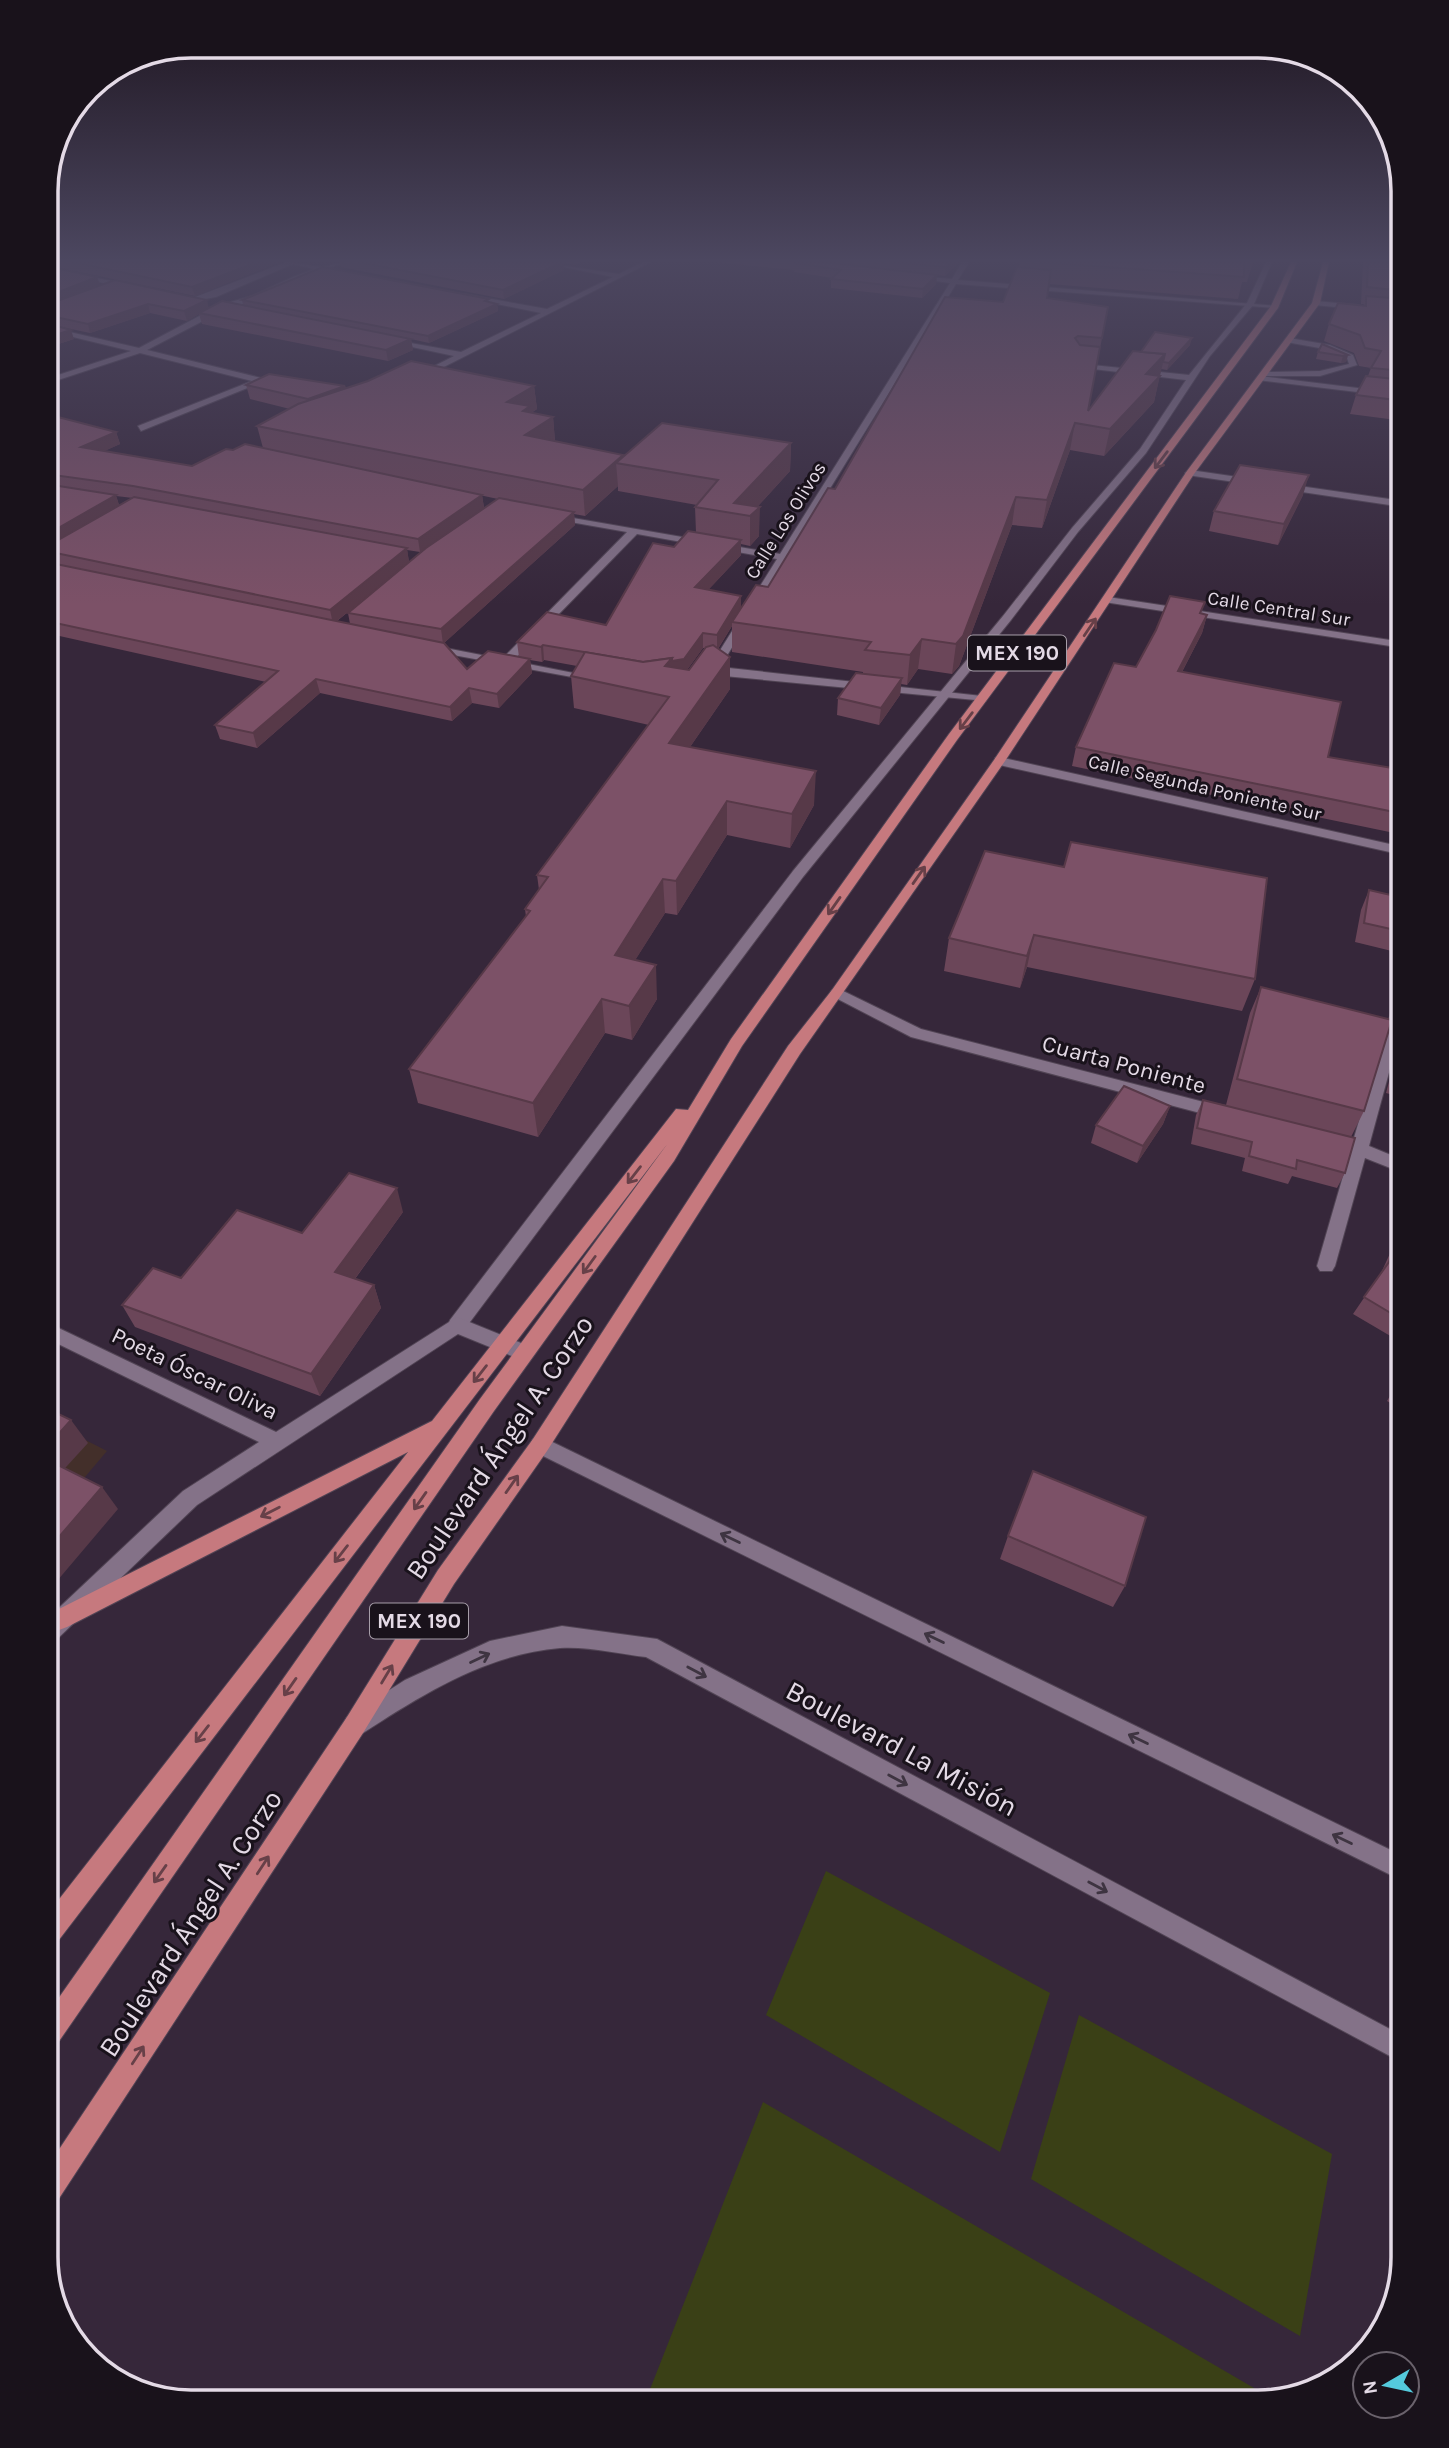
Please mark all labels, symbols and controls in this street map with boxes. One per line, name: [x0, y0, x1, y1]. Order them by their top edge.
one-way arrow: [1154, 451, 1169, 469]
street label: Calle Los Olivos: [741, 458, 831, 583]
street label: Calle Central Sur: [1206, 587, 1352, 631]
one-way arrow: [1083, 618, 1097, 637]
road number: MEX 190: [968, 636, 1066, 670]
one-way arrow: [958, 711, 973, 729]
street label: Calle Segunda Poniente Sur: [1086, 750, 1324, 826]
one-way arrow: [912, 866, 926, 885]
one-way arrow: [826, 896, 841, 915]
street label: Cuarta Poniente: [1039, 1030, 1208, 1099]
one-way arrow: [627, 1165, 642, 1184]
one-way arrow: [581, 1255, 596, 1274]
street label: Boulevard Ángel A. Corzo: [398, 1308, 600, 1586]
street label: Poeta Óscar Oliva: [107, 1322, 282, 1425]
one-way arrow: [473, 1365, 488, 1383]
one-way arrow: [505, 1475, 519, 1494]
one-way arrow: [413, 1491, 427, 1510]
one-way arrow: [260, 1506, 281, 1520]
one-way arrow: [720, 1531, 741, 1544]
one-way arrow: [333, 1545, 348, 1563]
road number: MEX 190: [370, 1604, 468, 1638]
one-way arrow: [924, 1631, 945, 1645]
one-way arrow: [469, 1651, 490, 1664]
one-way arrow: [379, 1665, 394, 1684]
one-way arrow: [686, 1666, 707, 1680]
street label: Boulevard La Misión: [780, 1673, 1023, 1823]
one-way arrow: [283, 1677, 297, 1697]
one-way arrow: [194, 1724, 209, 1743]
one-way arrow: [1128, 1731, 1149, 1745]
one-way arrow: [887, 1773, 908, 1787]
street label: Boulevard Ángel A. Corzo: [91, 1783, 289, 2063]
one-way arrow: [1332, 1831, 1353, 1845]
one-way arrow: [256, 1856, 270, 1875]
one-way arrow: [153, 1864, 167, 1883]
one-way arrow: [1088, 1880, 1108, 1894]
one-way arrow: [131, 2046, 145, 2065]
north arrow: [1351, 2350, 1421, 2420]
text: N: [1358, 2379, 1382, 2396]

